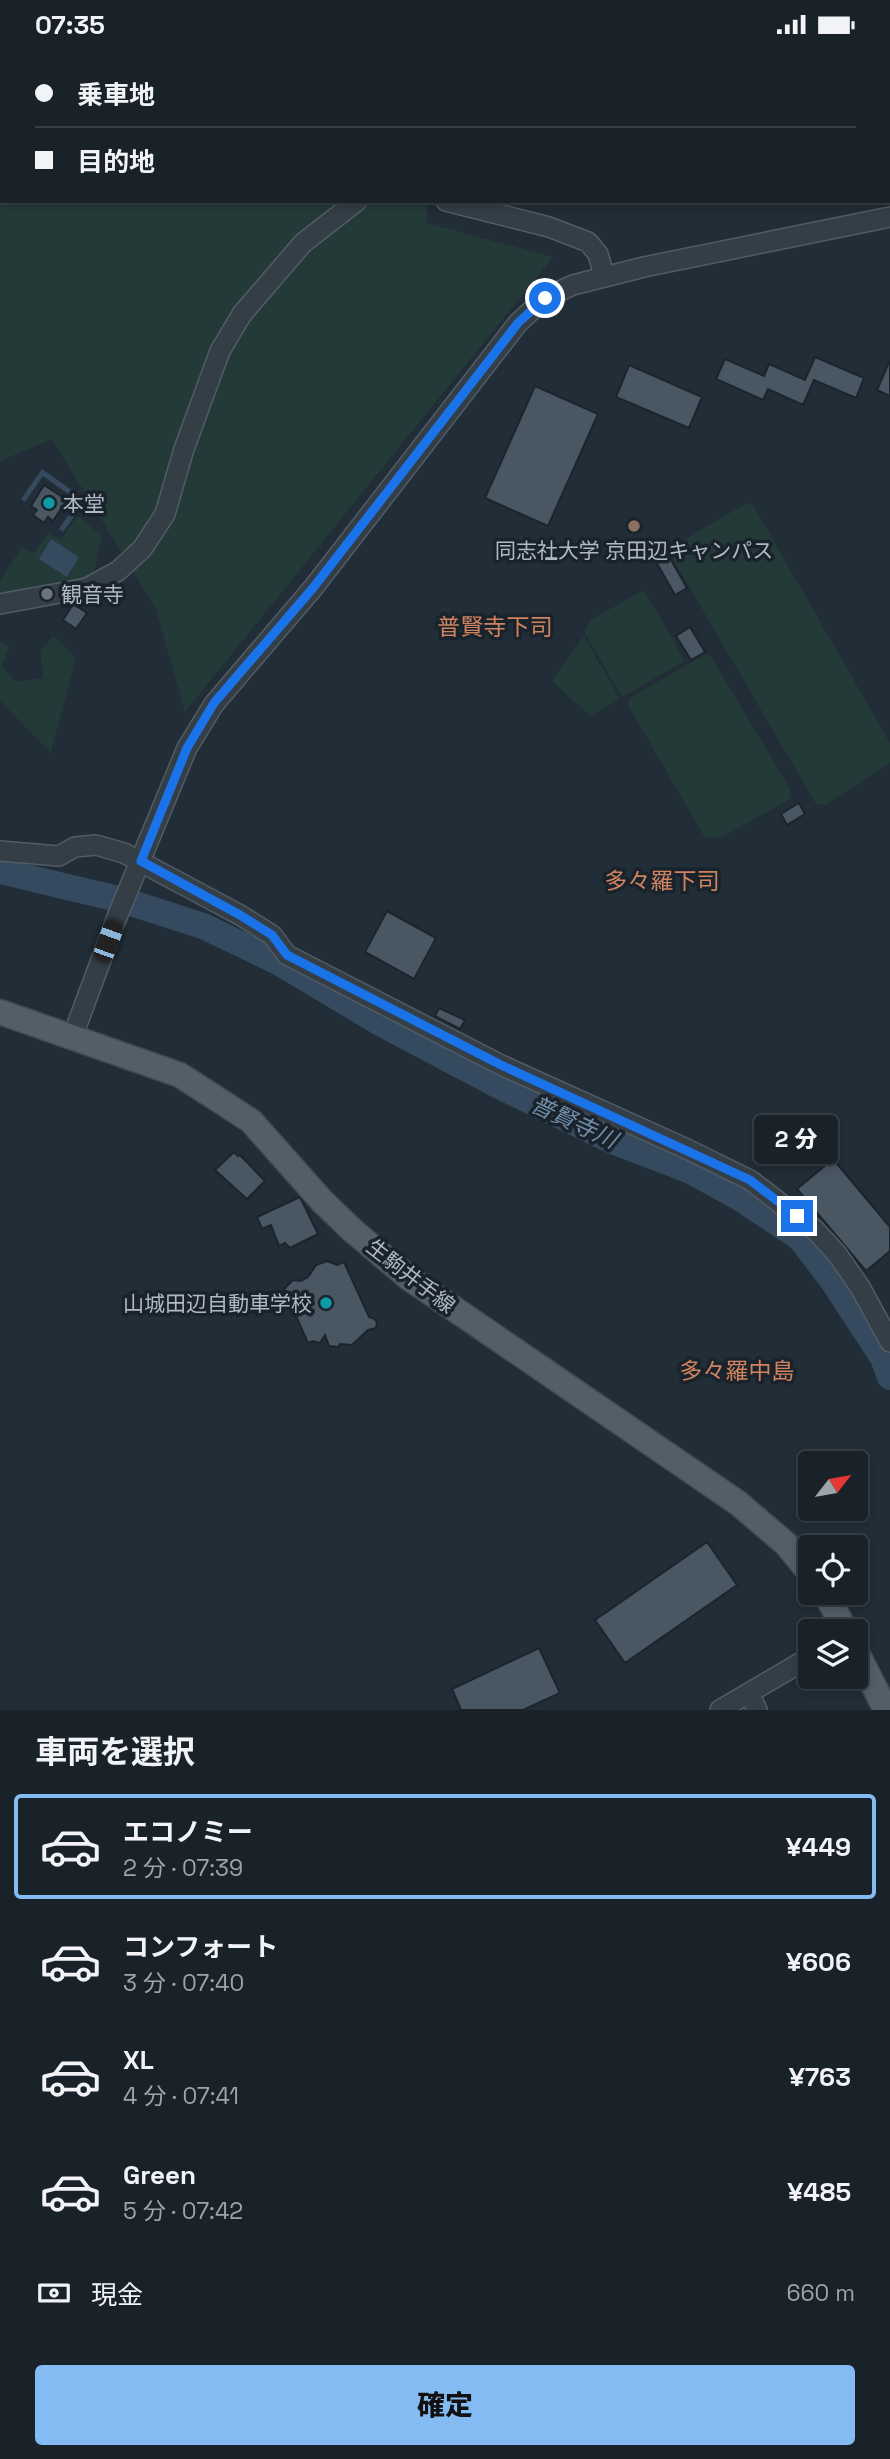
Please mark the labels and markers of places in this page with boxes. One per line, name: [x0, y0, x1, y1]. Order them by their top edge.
place label: 本堂: [63, 490, 105, 517]
marker: 本堂: [41, 495, 57, 511]
marker: 同志社大学 京田辺キャンパス: [626, 518, 642, 534]
place label: 同志社大学 京田辺キャンパス: [495, 537, 773, 564]
place label: 観音寺: [61, 581, 124, 608]
marker: 観音寺: [39, 586, 55, 602]
place label: 山城田辺自動車学校: [123, 1290, 312, 1317]
marker: 山城田辺自動車学校: [318, 1295, 334, 1311]

